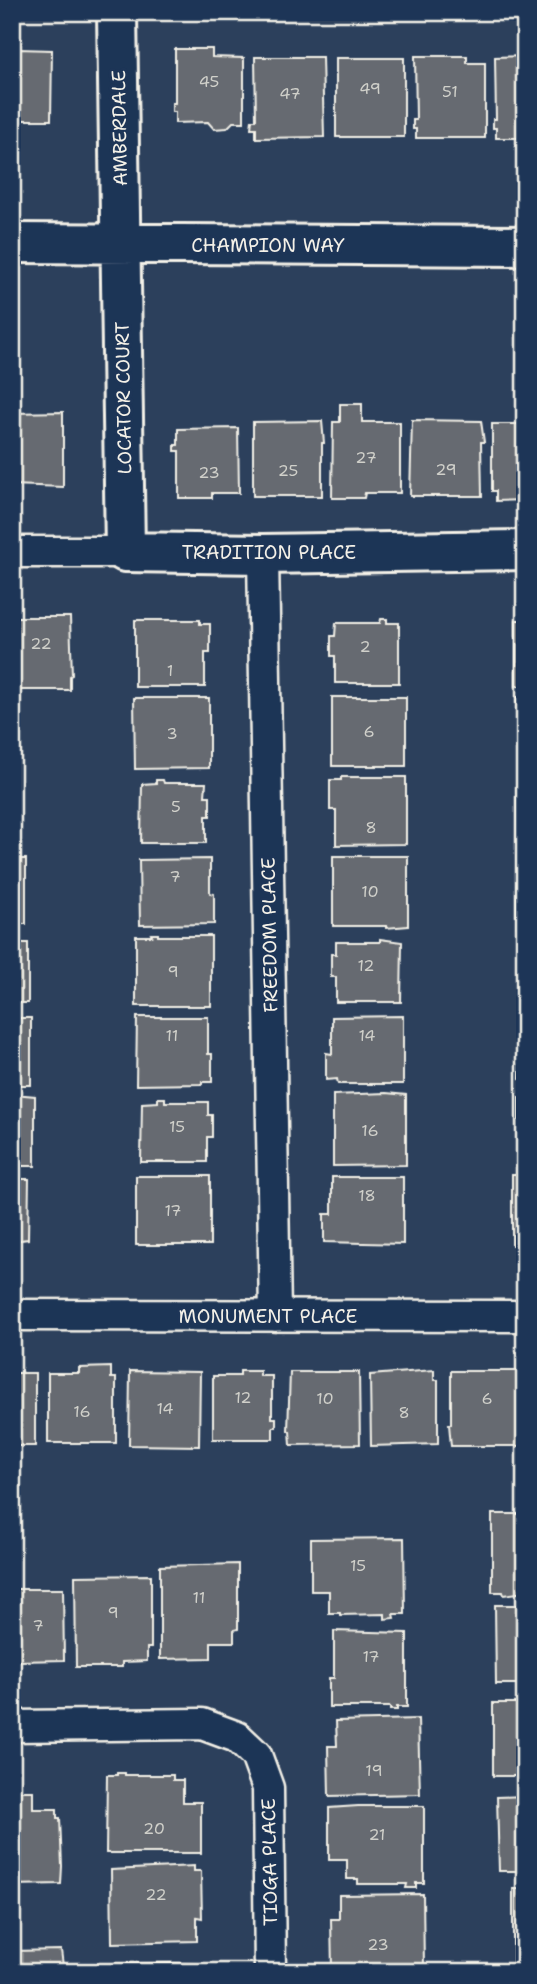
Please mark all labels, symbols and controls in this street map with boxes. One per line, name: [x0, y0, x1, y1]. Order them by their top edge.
street label: AMBERDALE: [106, 70, 133, 186]
house number: 45: [199, 71, 219, 92]
house number: 49: [359, 78, 381, 99]
house number: 51: [442, 81, 458, 102]
house number: 47: [279, 83, 301, 104]
street label: CHAMPION WAY: [191, 233, 345, 258]
street label: LOCATOR COURT: [110, 321, 137, 475]
house number: 27: [355, 447, 377, 468]
house number: 29: [435, 459, 457, 480]
house number: 25: [278, 460, 298, 481]
house number: 23: [198, 462, 220, 483]
street label: TRADITION PLACE: [182, 540, 356, 565]
house number: 22: [30, 633, 52, 654]
house number: 2: [359, 636, 371, 657]
house number: 1: [167, 660, 173, 681]
house number: 6: [363, 721, 375, 742]
house number: 3: [166, 723, 178, 744]
house number: 5: [171, 796, 181, 817]
house number: 8: [365, 817, 377, 838]
street label: FREEDOM PLACE: [256, 857, 283, 1013]
house number: 7: [169, 866, 181, 887]
house number: 10: [361, 881, 379, 902]
house number: 12: [357, 955, 375, 976]
house number: 9: [167, 961, 179, 982]
house number: 11: [166, 1025, 178, 1046]
house number: 14: [358, 1025, 376, 1046]
house number: 15: [169, 1116, 185, 1137]
house number: 16: [361, 1120, 379, 1141]
house number: 18: [358, 1185, 376, 1206]
house number: 17: [164, 1200, 182, 1221]
street label: MONUMENT PLACE: [179, 1304, 358, 1329]
house number: 12: [234, 1387, 252, 1408]
house number: 10: [316, 1388, 334, 1409]
house number: 6: [481, 1388, 493, 1409]
house number: 14: [156, 1398, 174, 1419]
house number: 16: [73, 1401, 91, 1422]
house number: 8: [398, 1402, 410, 1423]
house number: 15: [350, 1555, 366, 1576]
house number: 11: [193, 1587, 205, 1608]
house number: 9: [107, 1602, 119, 1623]
house number: 7: [32, 1615, 44, 1636]
house number: 17: [362, 1646, 380, 1667]
house number: 19: [365, 1760, 383, 1781]
street label: TIOGA PLACE: [256, 1798, 283, 1926]
house number: 20: [143, 1818, 165, 1839]
house number: 21: [368, 1824, 386, 1845]
house number: 22: [145, 1884, 167, 1905]
house number: 23: [367, 1934, 389, 1955]

